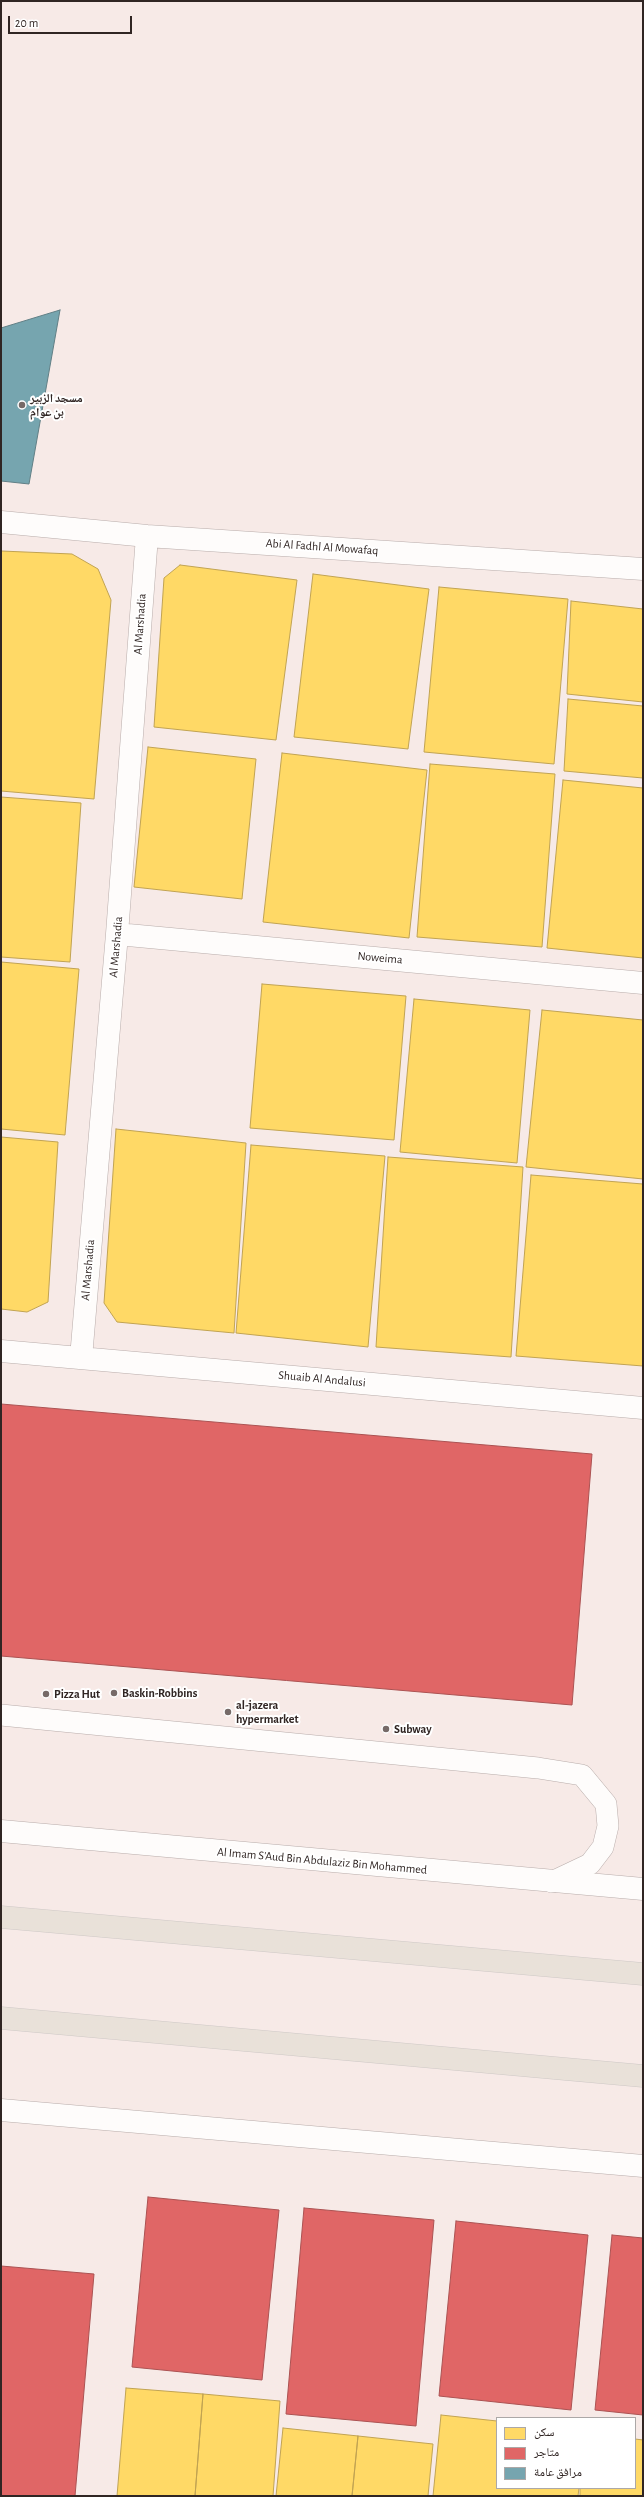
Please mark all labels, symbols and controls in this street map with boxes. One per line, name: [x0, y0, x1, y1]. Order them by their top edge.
scale bar: [10, 8, 134, 34]
text: 20 m: [15, 17, 38, 29]
place label: مسجد الزبير بن عوام: [30, 391, 83, 419]
marker: مسجد الزبير بن عوام: [17, 400, 27, 410]
street label: Abi Al Fadhl Al Mowafaq: [265, 536, 379, 558]
street label: Al Marshadia: [131, 593, 149, 655]
street label: Al Marshadia: [106, 916, 126, 978]
street label: Noweima: [357, 949, 403, 967]
street label: Al Marshadia: [78, 1239, 98, 1301]
street label: Shuaib Al Andalusi: [278, 1368, 366, 1390]
place label: Baskin-Robbins: [122, 1686, 197, 1700]
place label: Pizza Hut: [54, 1687, 100, 1701]
marker: Baskin-Robbins: [109, 1688, 119, 1698]
marker: Pizza Hut: [41, 1689, 51, 1699]
place label: al-jazera hypermarket: [236, 1698, 299, 1726]
marker: al-jazera hypermarket: [223, 1707, 233, 1717]
place label: Subway: [394, 1722, 432, 1736]
marker: Subway: [381, 1724, 391, 1734]
street label: Al Imam S'Aud Bin Abdulaziz Bin Mohammed: [216, 1845, 428, 1877]
legend: [496, 2417, 636, 2489]
text: سكن: [534, 2426, 554, 2438]
text: متاجر: [534, 2446, 559, 2458]
text: مرافق عامة: [534, 2466, 582, 2478]

